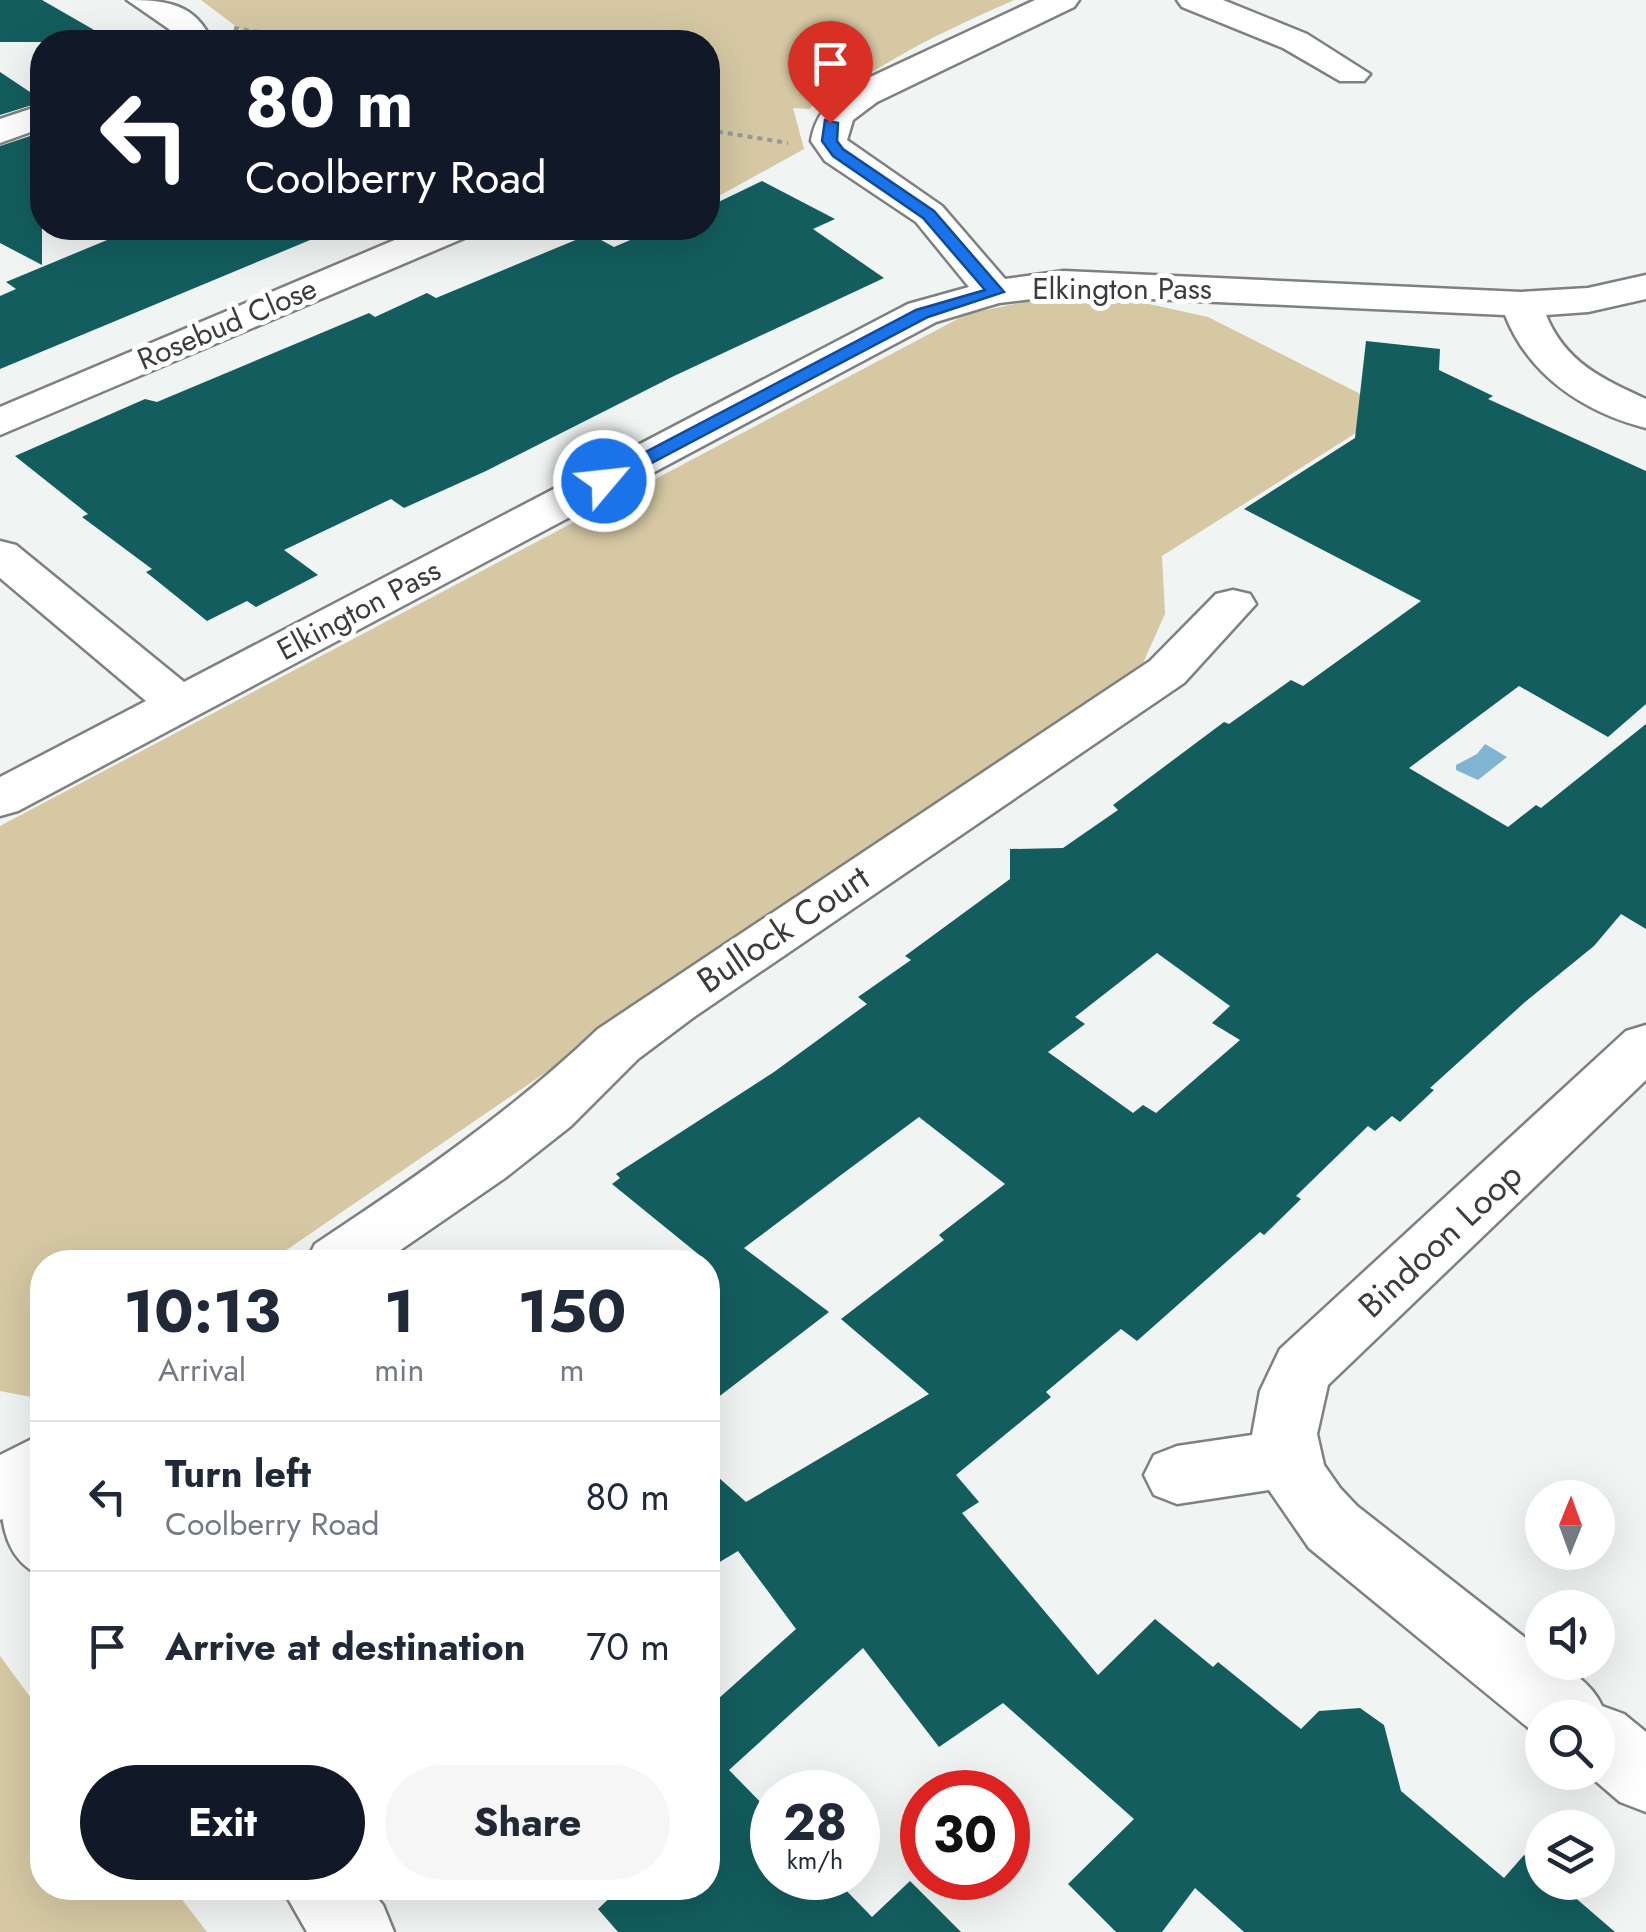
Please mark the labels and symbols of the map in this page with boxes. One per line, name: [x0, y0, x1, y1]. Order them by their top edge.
pin: [788, 21, 873, 124]
street label: Rosebud Close: [130, 266, 323, 381]
street label: Elkington Pass: [1032, 267, 1212, 310]
position arrow: [552, 429, 656, 533]
street label: Elkington Pass: [269, 548, 448, 671]
street label: Bullock Court: [687, 853, 879, 1005]
street label: Bindoon Loop: [1347, 1151, 1533, 1329]
north arrow: [1525, 1480, 1615, 1570]
speed limit sign: 30: [900, 1770, 1030, 1900]

